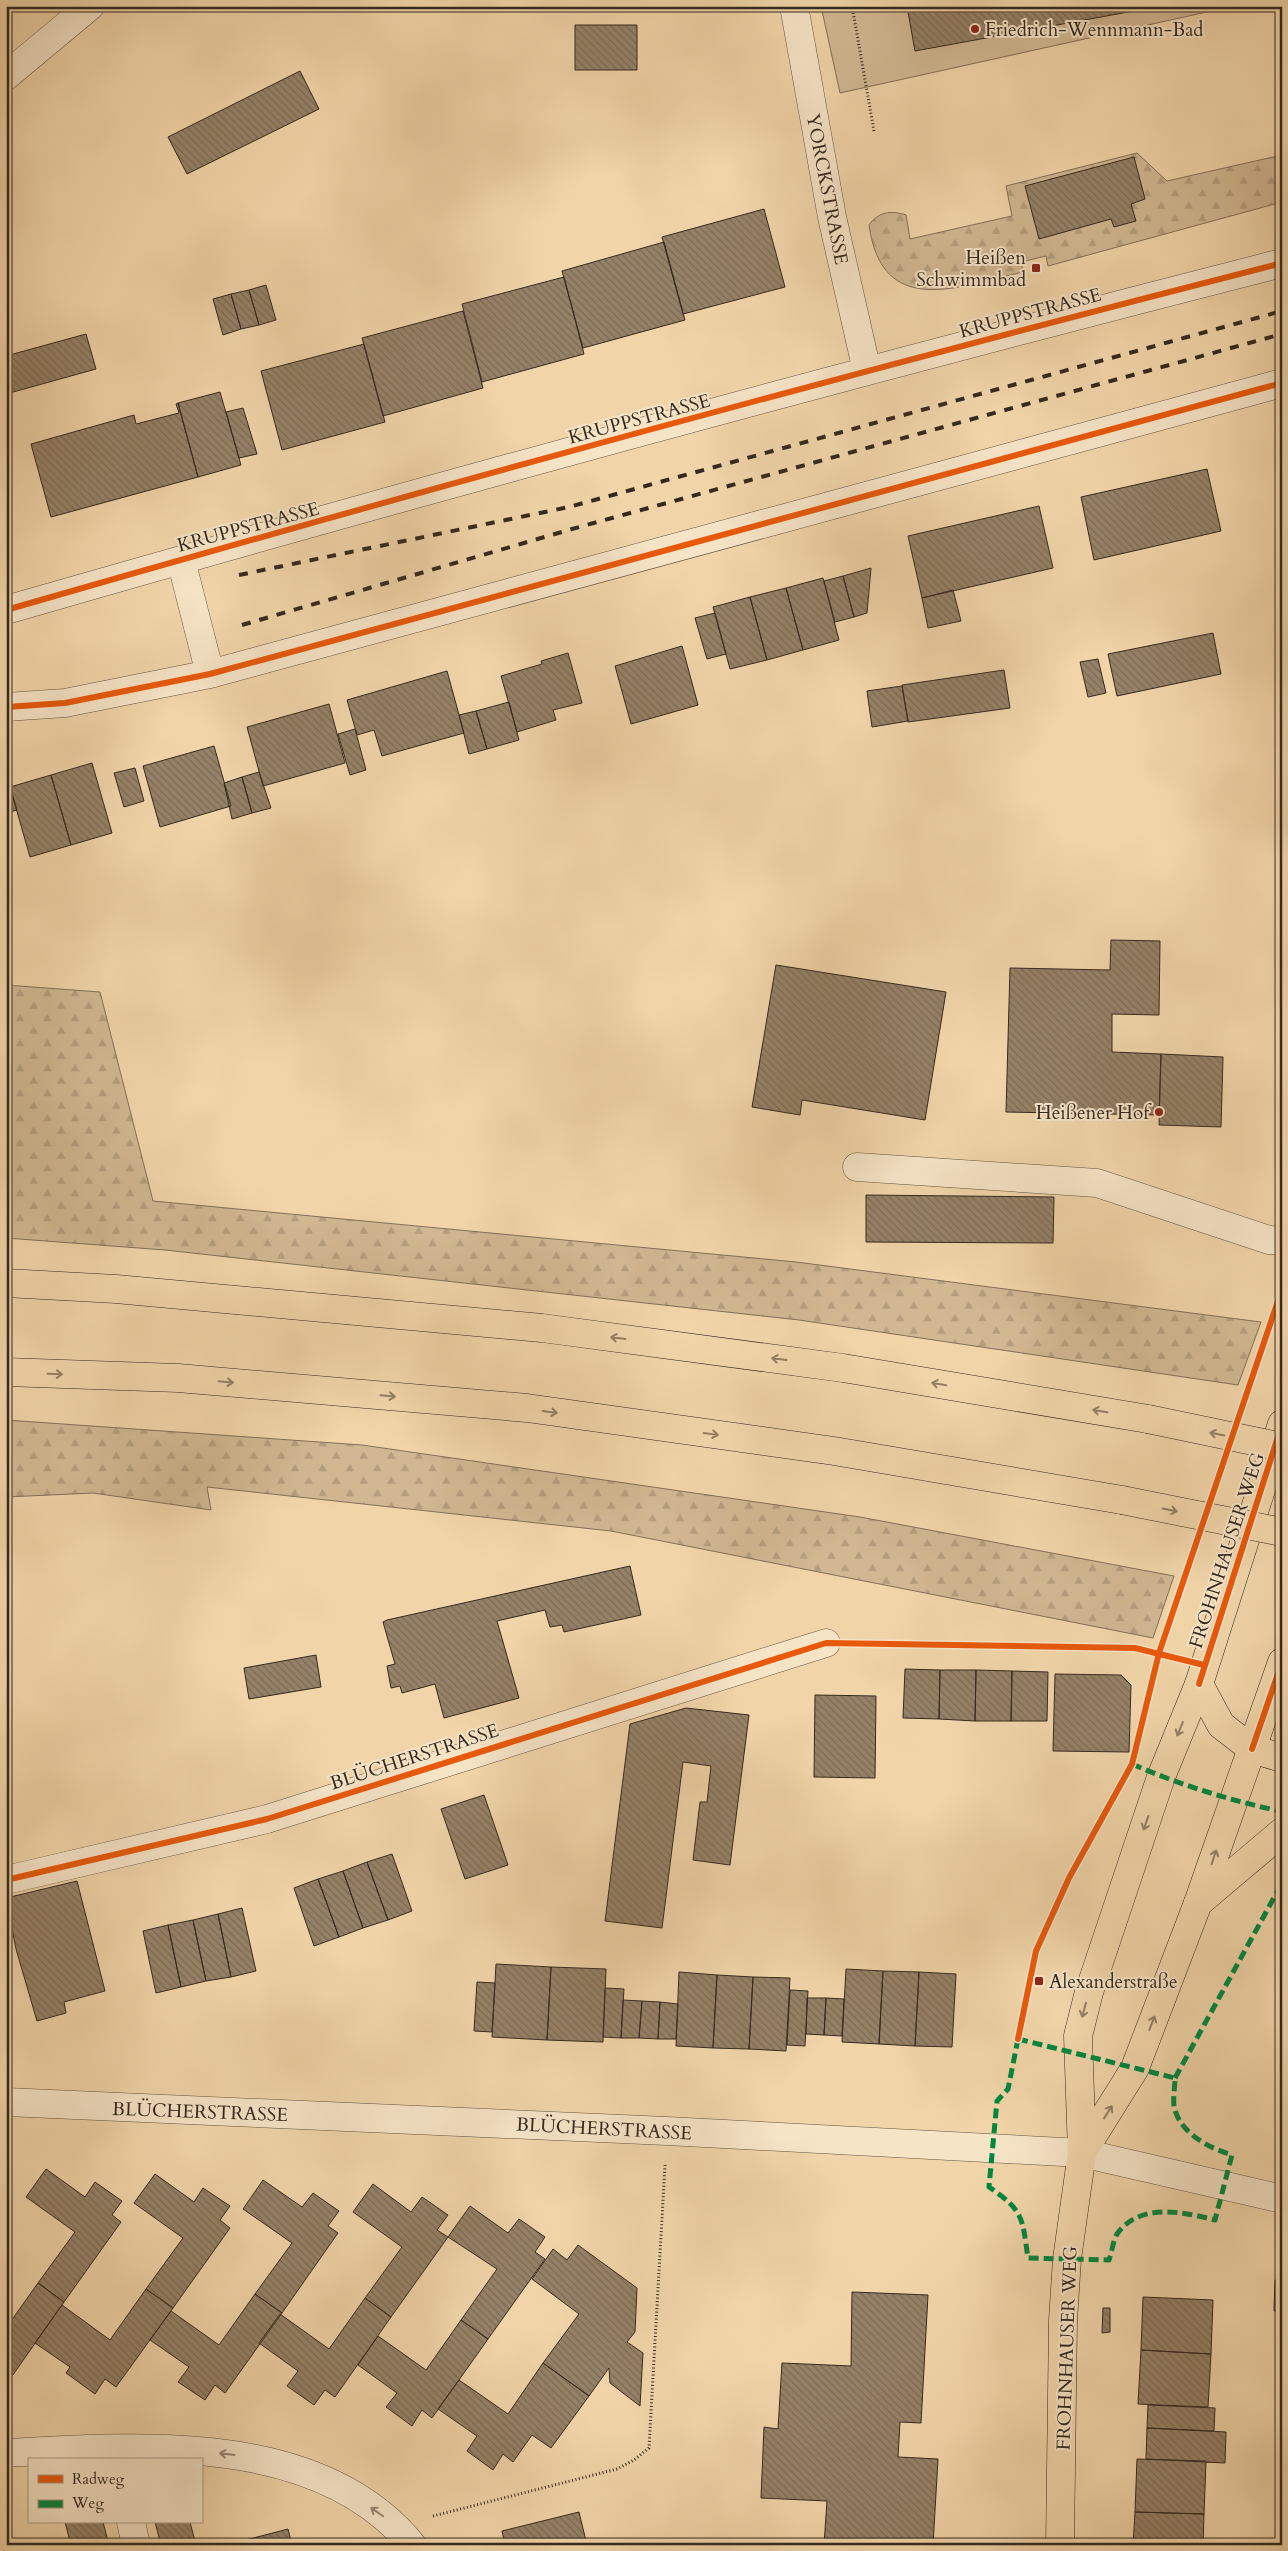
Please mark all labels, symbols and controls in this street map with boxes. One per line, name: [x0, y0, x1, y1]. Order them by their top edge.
place label: Friedrich-Wennmann-Bad: [985, 17, 1203, 43]
marker: Friedrich-Wennmann-Bad: [969, 23, 981, 35]
street label: YORCKSTRASSE: [800, 111, 854, 267]
place label: Heißen Schwimmbad: [916, 245, 1026, 293]
marker: Heißen Schwimmbad: [1030, 262, 1042, 274]
street label: KRUPPSTRASSE: [956, 281, 1104, 344]
street label: KRUPPSTRASSE: [565, 387, 713, 450]
street label: KRUPPSTRASSE: [174, 495, 322, 558]
place label: Heißener Hof: [1036, 1100, 1152, 1126]
marker: Heißener Hof: [1153, 1106, 1165, 1118]
one-way arrow: [610, 1333, 626, 1343]
one-way arrow: [771, 1354, 787, 1364]
one-way arrow: [47, 1369, 63, 1378]
one-way arrow: [218, 1378, 234, 1387]
one-way arrow: [932, 1379, 948, 1389]
one-way arrow: [380, 1392, 396, 1401]
one-way arrow: [1092, 1406, 1108, 1416]
one-way arrow: [542, 1407, 558, 1417]
one-way arrow: [703, 1429, 719, 1439]
one-way arrow: [1209, 1429, 1225, 1438]
street label: FROHNHAUSER WEG: [1183, 1449, 1271, 1652]
one-way arrow: [1162, 1505, 1178, 1515]
street label: BLÜCHERSTRASSE: [327, 1717, 502, 1797]
one-way arrow: [1175, 1722, 1184, 1737]
one-way arrow: [1141, 1814, 1150, 1830]
one-way arrow: [1209, 1849, 1219, 1865]
place label: Alexanderstraße: [1049, 1969, 1178, 1995]
marker: Alexanderstraße: [1033, 1975, 1045, 1987]
one-way arrow: [1079, 2002, 1089, 2018]
one-way arrow: [1148, 2016, 1157, 2031]
street label: BLÜCHERSTRASSE: [112, 2096, 288, 2128]
one-way arrow: [1103, 2105, 1113, 2119]
street label: BLÜCHERSTRASSE: [515, 2111, 693, 2147]
street label: FROHNHAUSER WEG: [1050, 2245, 1084, 2451]
one-way arrow: [219, 2449, 235, 2459]
legend: [28, 2458, 202, 2524]
text: Radweg: [72, 2469, 125, 2489]
text: Weg: [71, 2493, 104, 2513]
one-way arrow: [370, 2507, 384, 2517]

